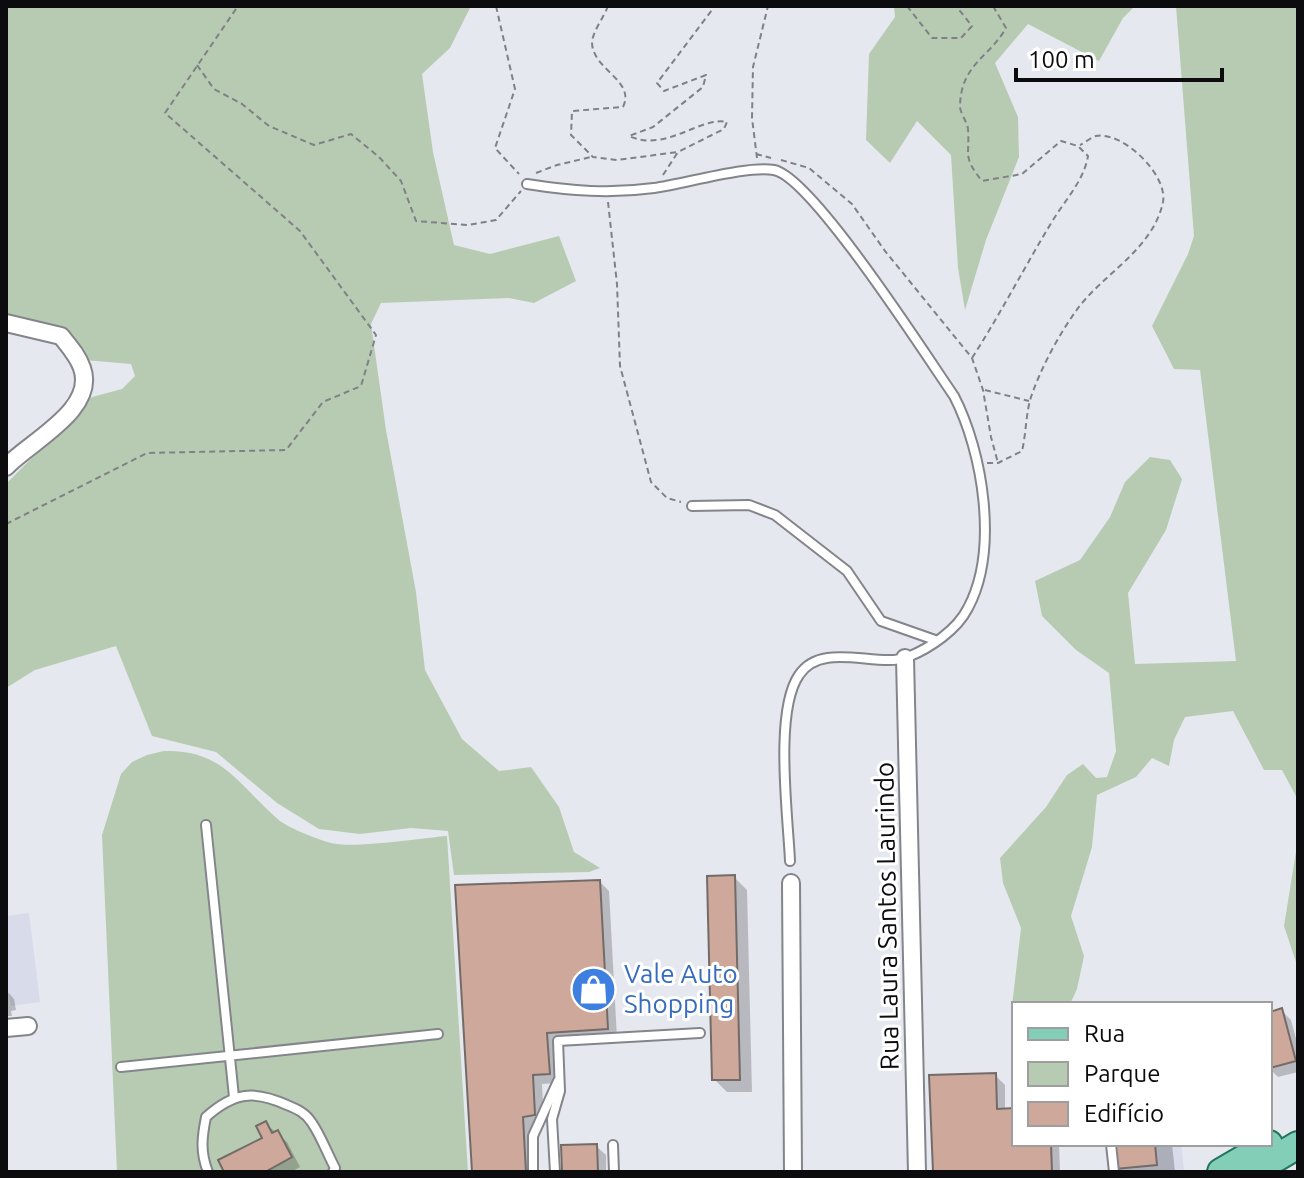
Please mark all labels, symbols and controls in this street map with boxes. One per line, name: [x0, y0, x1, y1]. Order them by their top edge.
scale bar: [1016, 32, 1222, 82]
text: 100 m: [1028, 46, 1095, 73]
street label: Rua Laura Santos Laurindo: [869, 762, 904, 1070]
place label: Vale Auto Shopping: [624, 959, 738, 1018]
shop icon: Vale Auto Shopping: [569, 965, 617, 1013]
legend: [1012, 1002, 1272, 1146]
text: Rua: [1084, 1020, 1125, 1047]
text: Parque: [1084, 1060, 1161, 1087]
text: Edifício: [1084, 1100, 1164, 1127]

